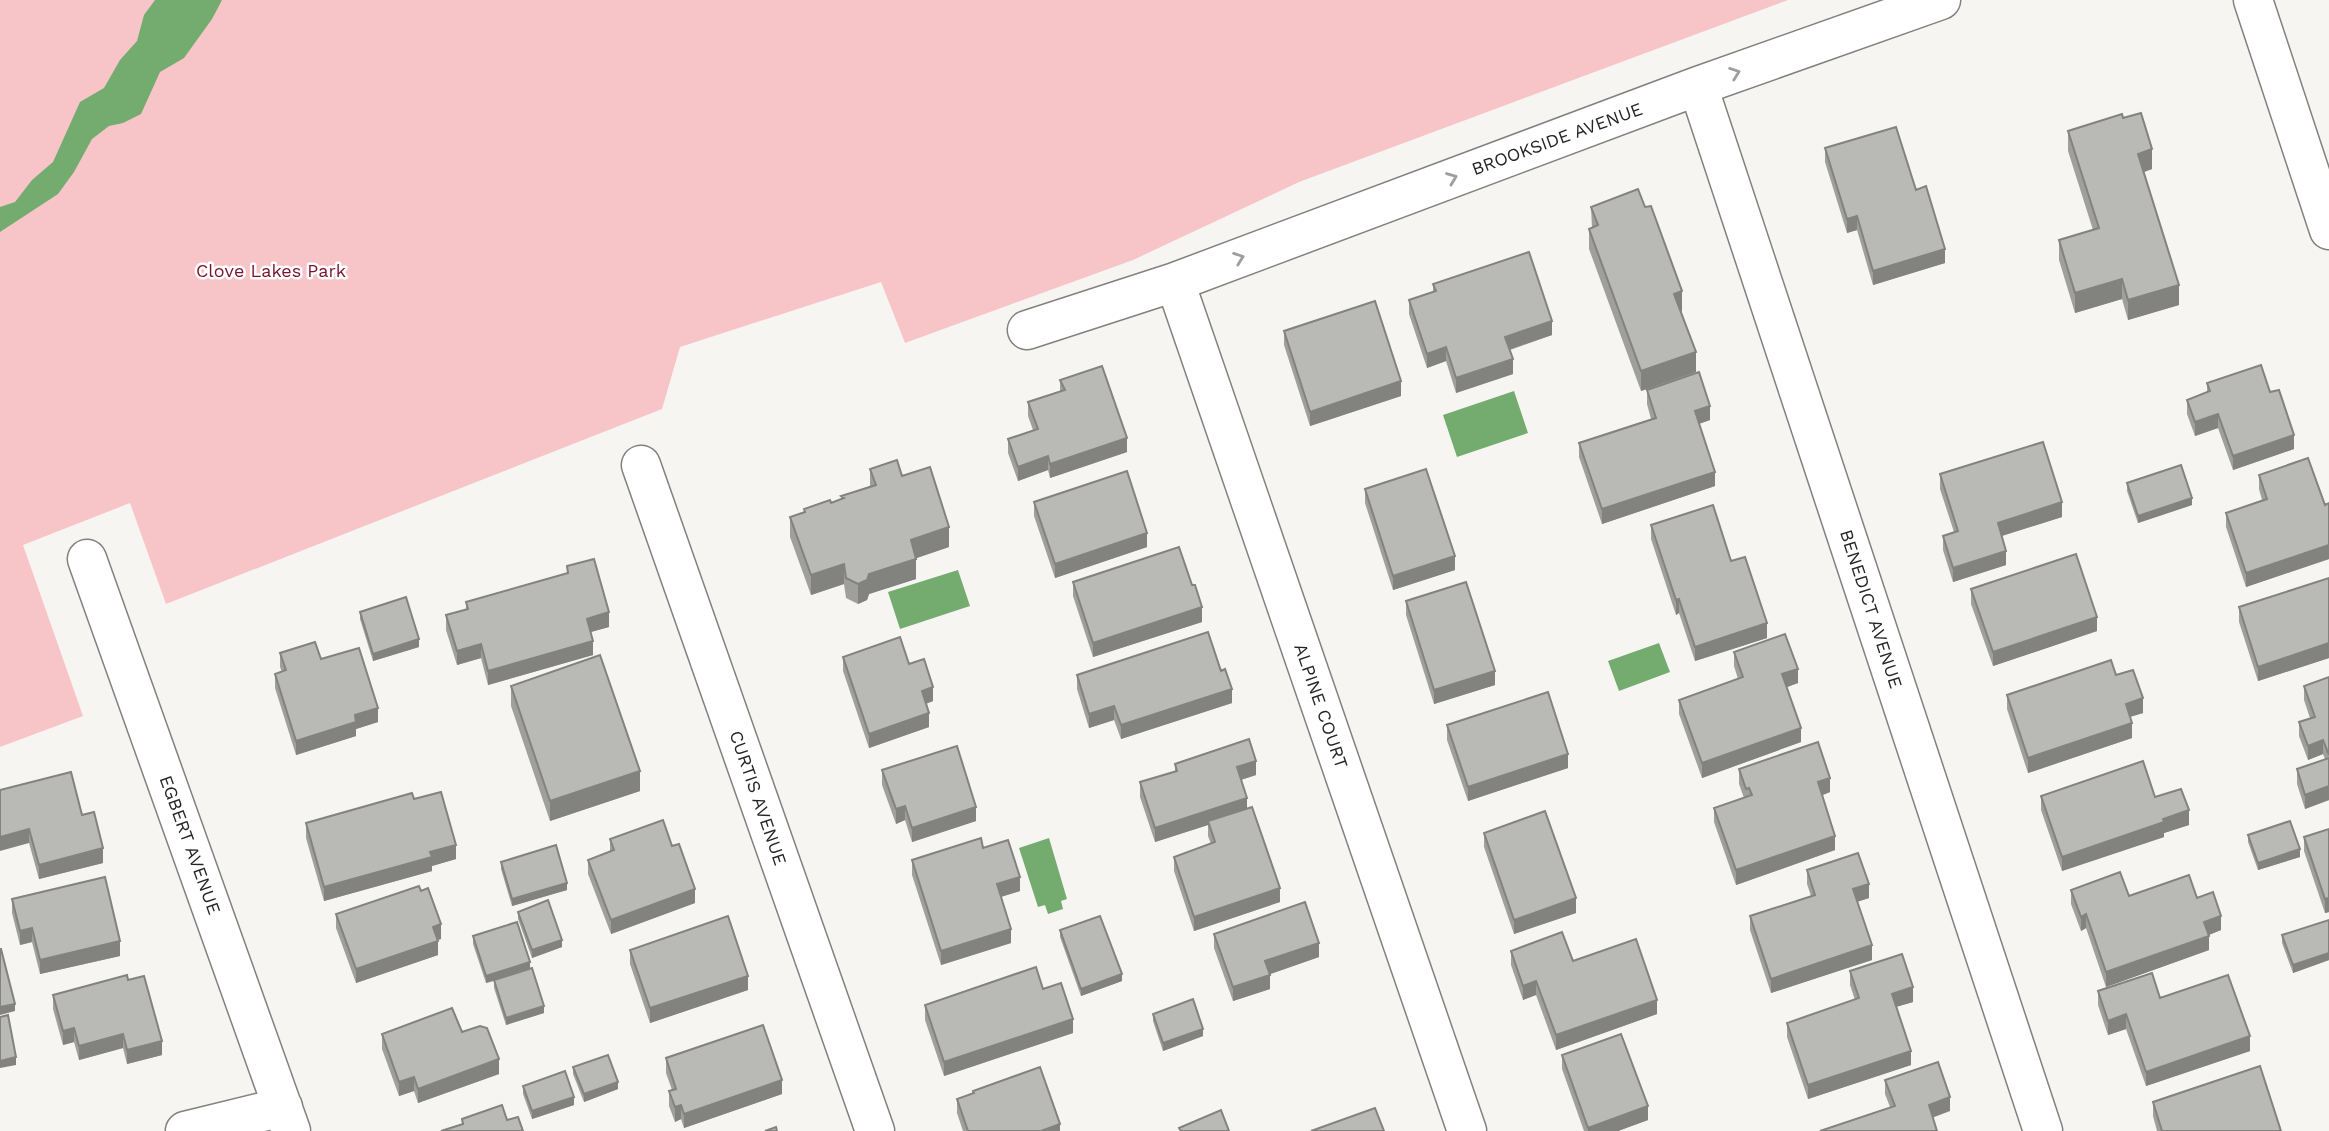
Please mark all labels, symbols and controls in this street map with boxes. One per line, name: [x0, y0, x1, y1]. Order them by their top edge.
one-way arrow: [1728, 68, 1740, 82]
street label: BROOKSIDE AVENUE: [1469, 98, 1645, 179]
one-way arrow: [1446, 172, 1458, 186]
one-way arrow: [1233, 252, 1245, 266]
park label: Clove Lakes Park: [196, 260, 346, 281]
street label: BENEDICT AVENUE: [1836, 527, 1907, 691]
street label: ALPINE COURT: [1290, 641, 1353, 771]
street label: CURTIS AVENUE: [726, 728, 791, 868]
street label: EGBERT AVENUE: [156, 773, 225, 917]

